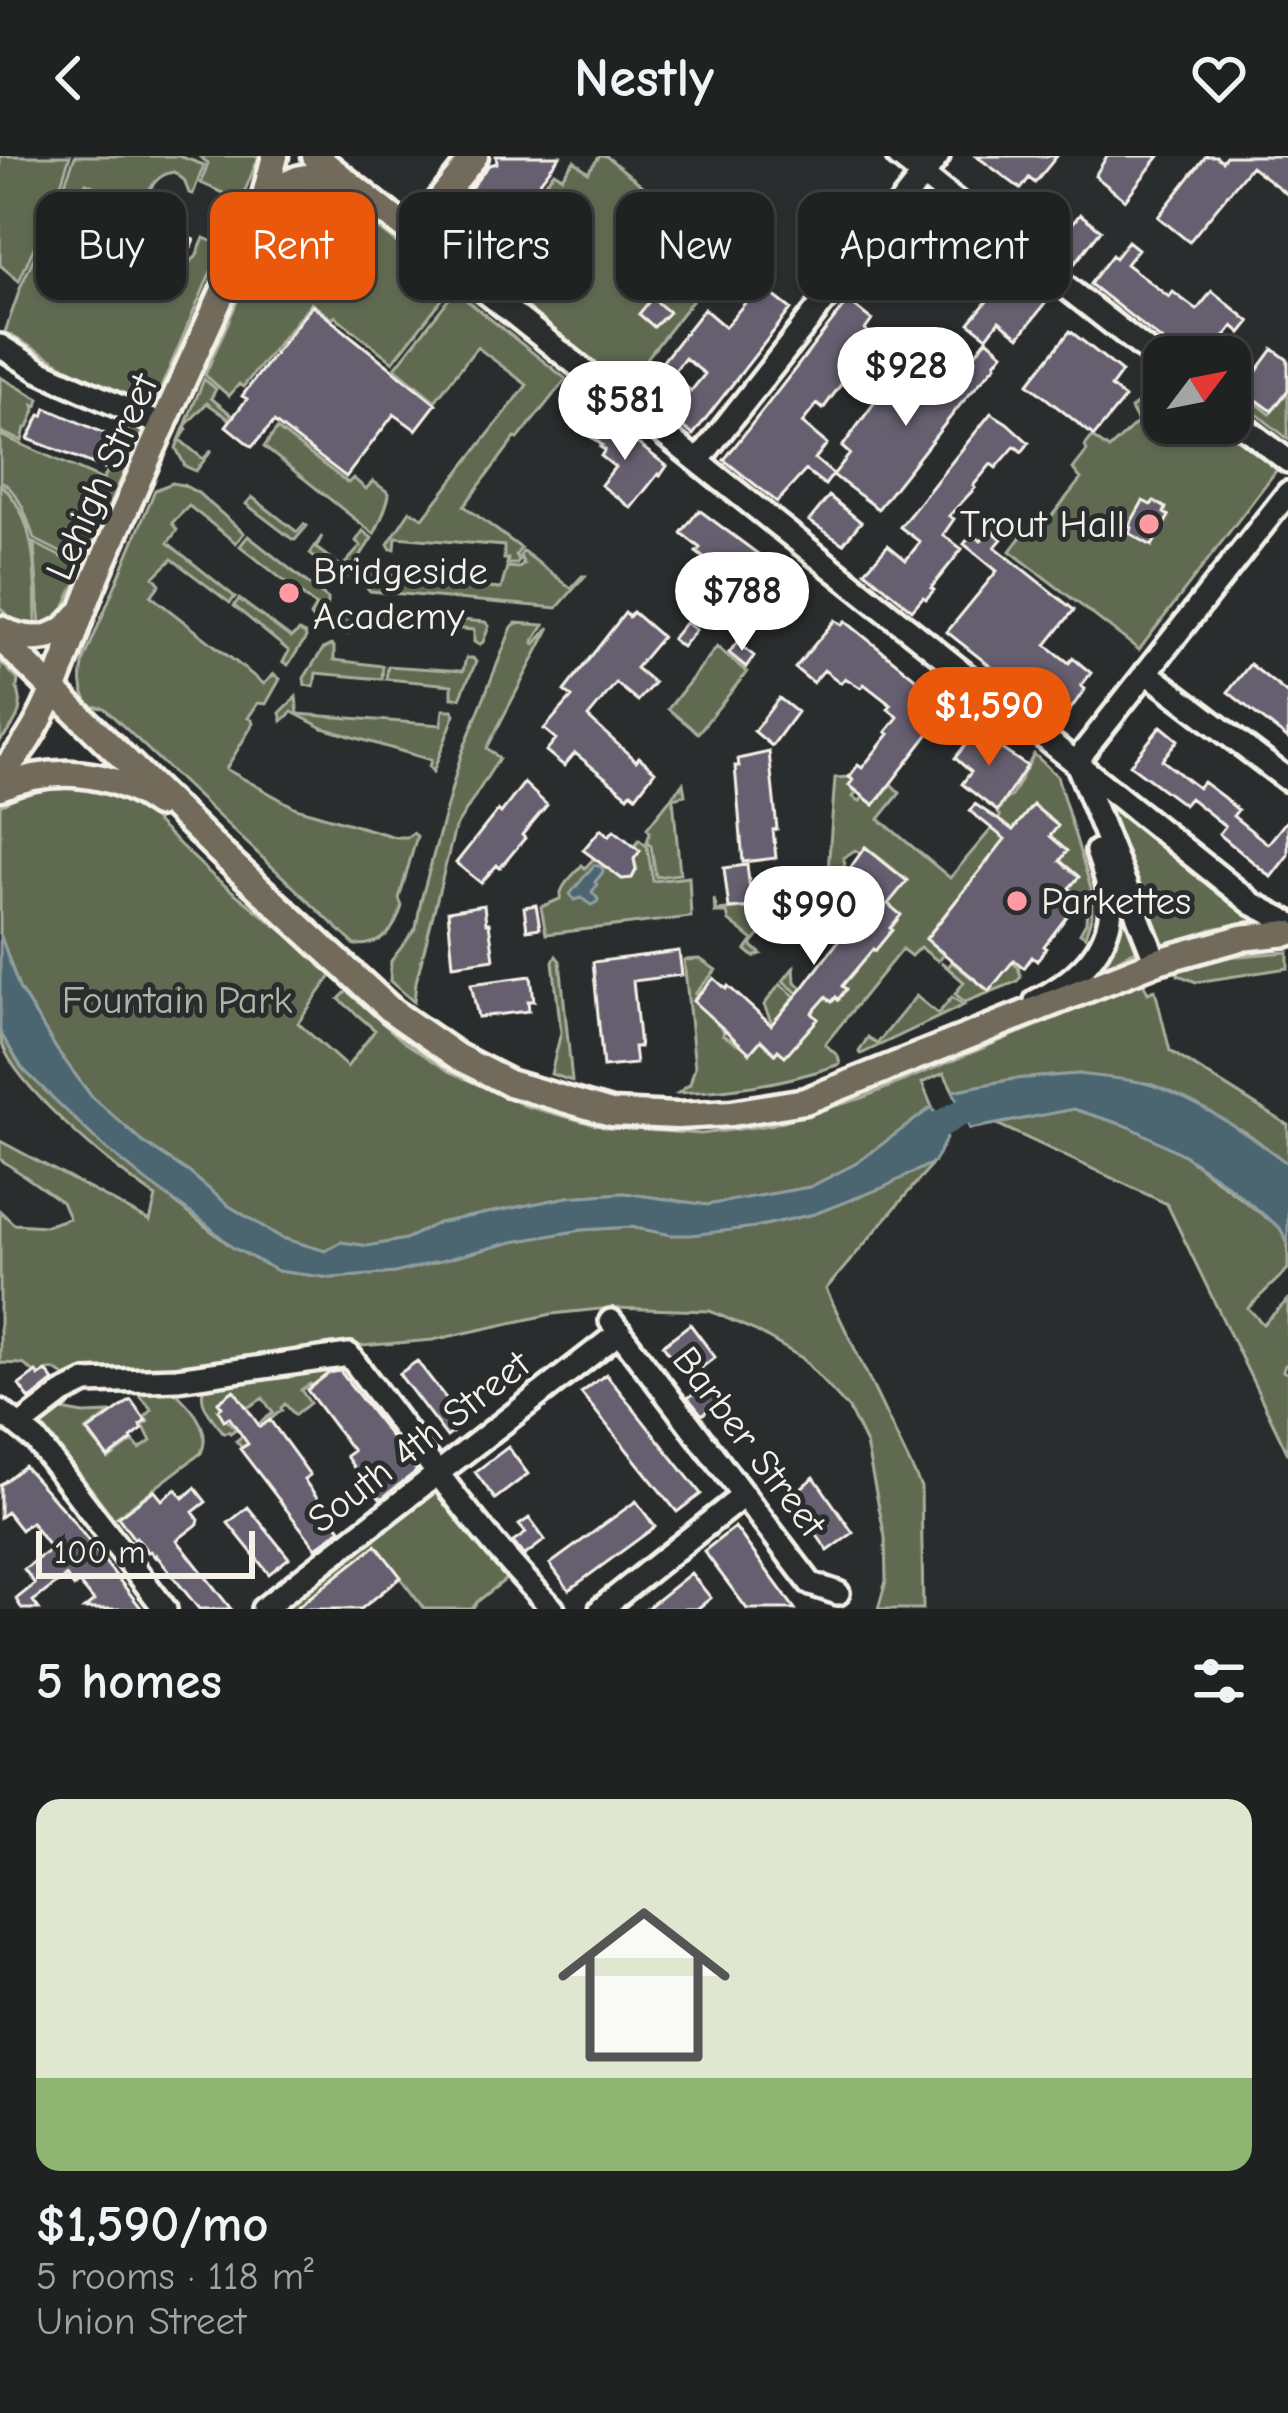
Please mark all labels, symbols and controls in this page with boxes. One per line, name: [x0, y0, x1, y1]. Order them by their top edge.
icon: back: [36, 45, 102, 111]
icon: heart: [1186, 45, 1252, 111]
text: Nestly: [574, 47, 714, 110]
chip: Buy: [36, 192, 186, 300]
chip: Rent: [210, 192, 375, 300]
chip: Filters: [399, 192, 592, 300]
chip: New: [616, 192, 774, 300]
chip: Apartment: [798, 192, 1070, 300]
pin: $928: [835, 327, 977, 429]
north arrow: [1143, 336, 1251, 444]
map controls: [1143, 336, 1251, 444]
text: $928: [864, 343, 948, 388]
pin: $581: [554, 361, 696, 463]
street label: Lehigh Street: [37, 365, 168, 587]
text: $581: [585, 377, 665, 422]
place label: Trout Hall: [960, 502, 1125, 547]
marker: Trout Hall: [1136, 511, 1162, 537]
place label: Bridgeside Academy: [313, 549, 488, 639]
pin: $788: [671, 552, 813, 654]
text: $788: [702, 568, 782, 613]
marker: Bridgeside Academy: [276, 580, 302, 606]
pin: $1,590: [891, 667, 1087, 769]
text: $1,590: [934, 683, 1044, 728]
pin: $990: [743, 866, 885, 968]
place label: Parkettes: [1041, 879, 1191, 924]
text: $990: [771, 882, 857, 927]
marker: Parkettes: [1004, 888, 1030, 914]
park label: Fountain Park: [62, 978, 292, 1023]
street label: Barber Street: [663, 1338, 836, 1547]
street label: South 4th Street: [299, 1340, 540, 1542]
scale bar: [36, 1525, 255, 1578]
text: 100 m: [54, 1533, 146, 1571]
icon: filters: [1186, 1648, 1252, 1714]
text: 5 homes: [36, 1652, 222, 1711]
icon: home: [536, 1877, 752, 2093]
text: $1,590/mo: [36, 2195, 269, 2254]
text: 5 rooms · 118 m²: [36, 2254, 314, 2299]
text: Union Street: [36, 2299, 246, 2344]

